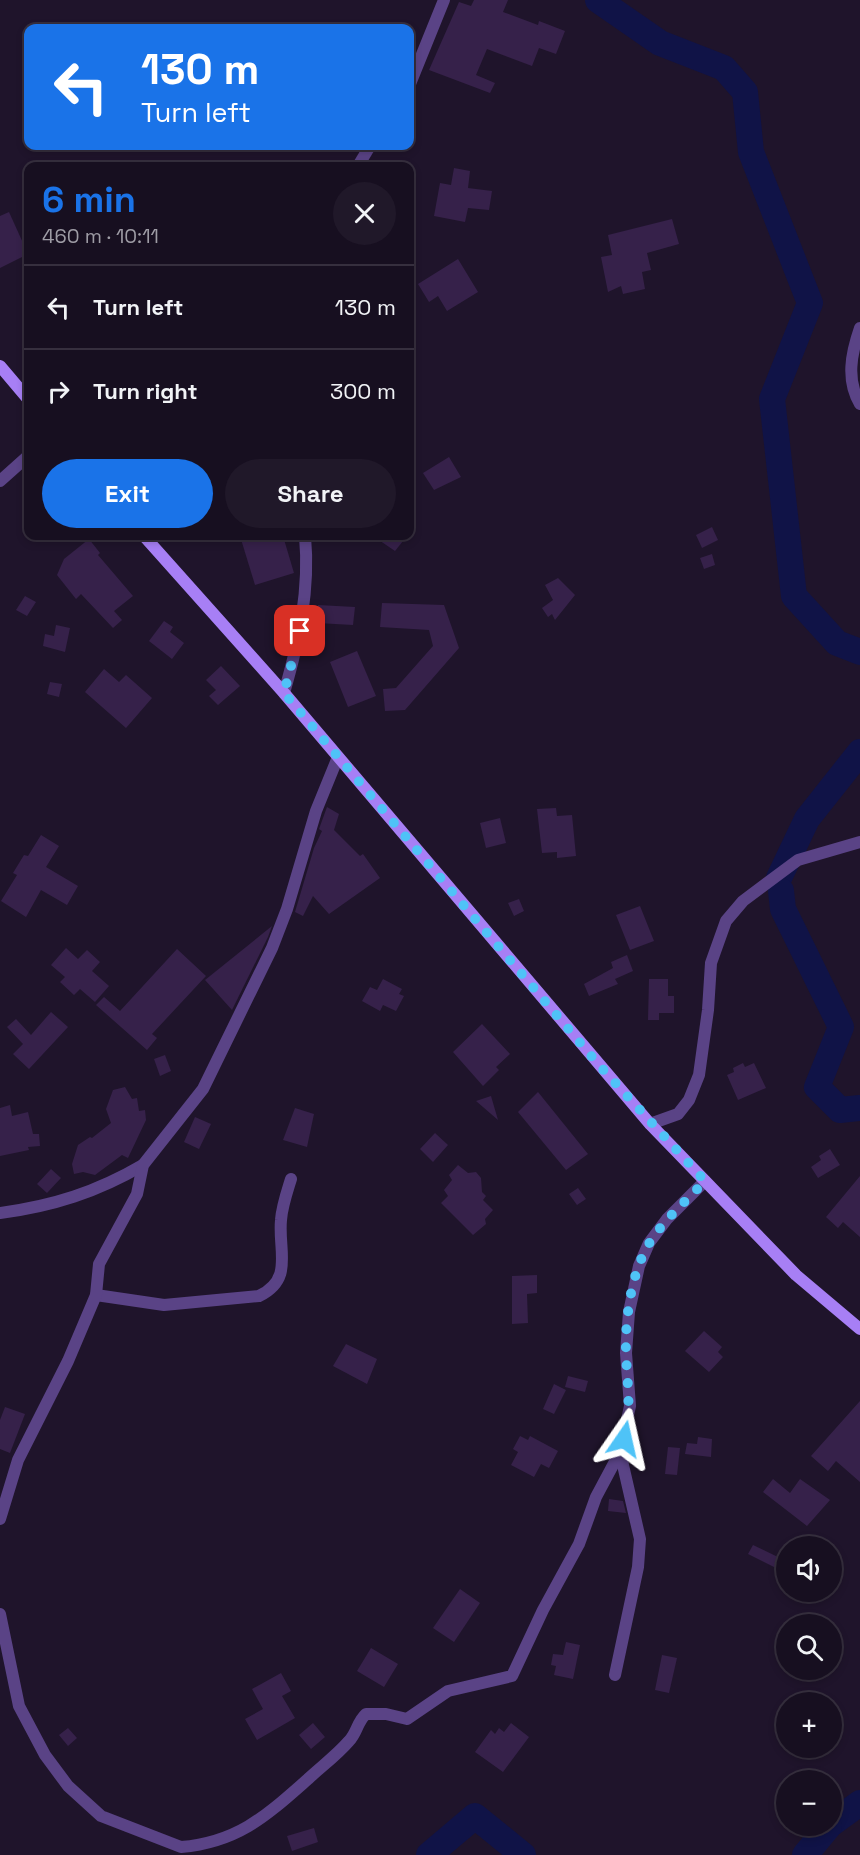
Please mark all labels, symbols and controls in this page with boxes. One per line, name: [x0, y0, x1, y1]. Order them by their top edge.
text: 130 m: [141, 43, 259, 96]
icon: left: [42, 48, 120, 126]
text: Turn left: [141, 95, 251, 130]
text: 6 min: [42, 177, 136, 223]
button: close: [333, 182, 396, 245]
text: 460 m · 10:11: [42, 223, 159, 249]
icon: left: [42, 291, 75, 324]
text: Turn left: [93, 293, 183, 321]
text: 130 m: [335, 293, 396, 321]
icon: right: [42, 375, 75, 408]
text: Turn right: [93, 377, 198, 405]
text: 300 m: [330, 377, 396, 405]
button: Exit: [42, 459, 213, 528]
button: Share: [225, 459, 396, 528]
pin: [274, 605, 325, 656]
icon: arrive: [283, 614, 316, 647]
position arrow: [592, 1407, 656, 1471]
map controls: [776, 1536, 842, 1836]
button: sound: [776, 1536, 842, 1602]
button: search: [776, 1614, 842, 1680]
button: +: [776, 1692, 842, 1758]
button: −: [776, 1770, 842, 1836]

